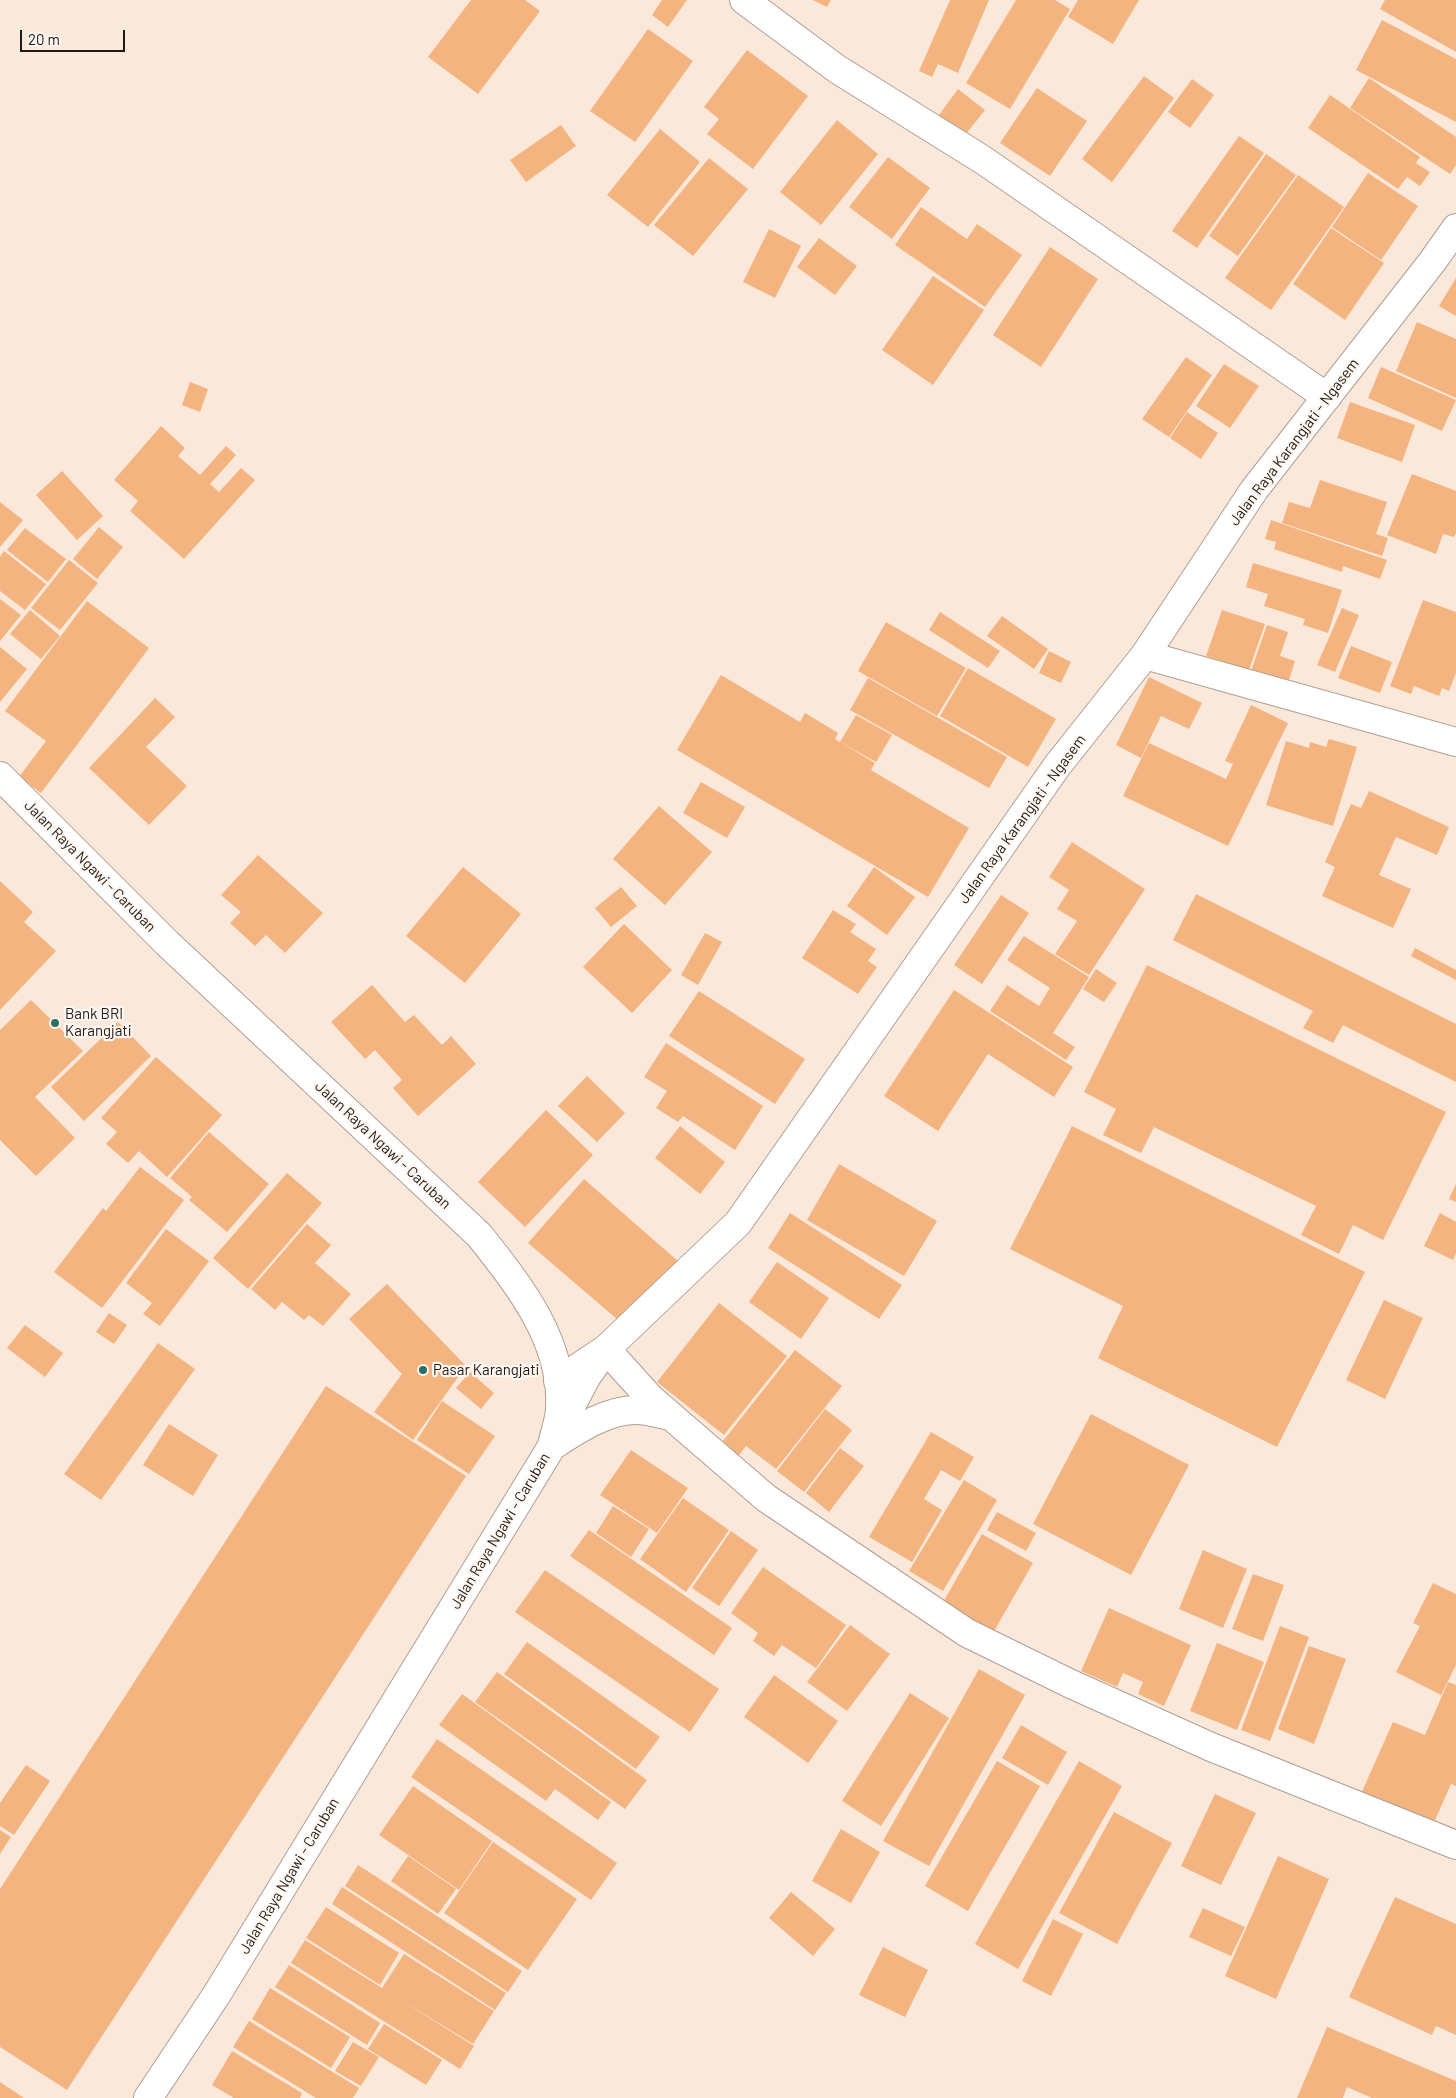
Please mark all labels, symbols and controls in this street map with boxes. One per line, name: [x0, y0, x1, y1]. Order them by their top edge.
scale bar: [22, 20, 128, 52]
text: 20 m: [28, 30, 60, 48]
street label: Jalan Raya Karangjati - Ngasem: [1225, 355, 1363, 529]
street label: Jalan Raya Karangjati - Ngasem: [955, 731, 1089, 907]
street label: Jalan Raya Ngawi - Caruban: [20, 796, 160, 936]
place label: Bank BRI Karangjati: [65, 1005, 132, 1040]
marker: Bank BRI Karangjati: [49, 1017, 61, 1029]
street label: Jalan Raya Ngawi - Caruban: [311, 1077, 455, 1213]
place label: Pasar Karangjati: [433, 1361, 539, 1379]
marker: Pasar Karangjati: [417, 1364, 429, 1376]
street label: Jalan Raya Ngawi - Caruban: [446, 1450, 554, 1612]
street label: Jalan Raya Ngawi - Caruban: [235, 1795, 343, 1957]

